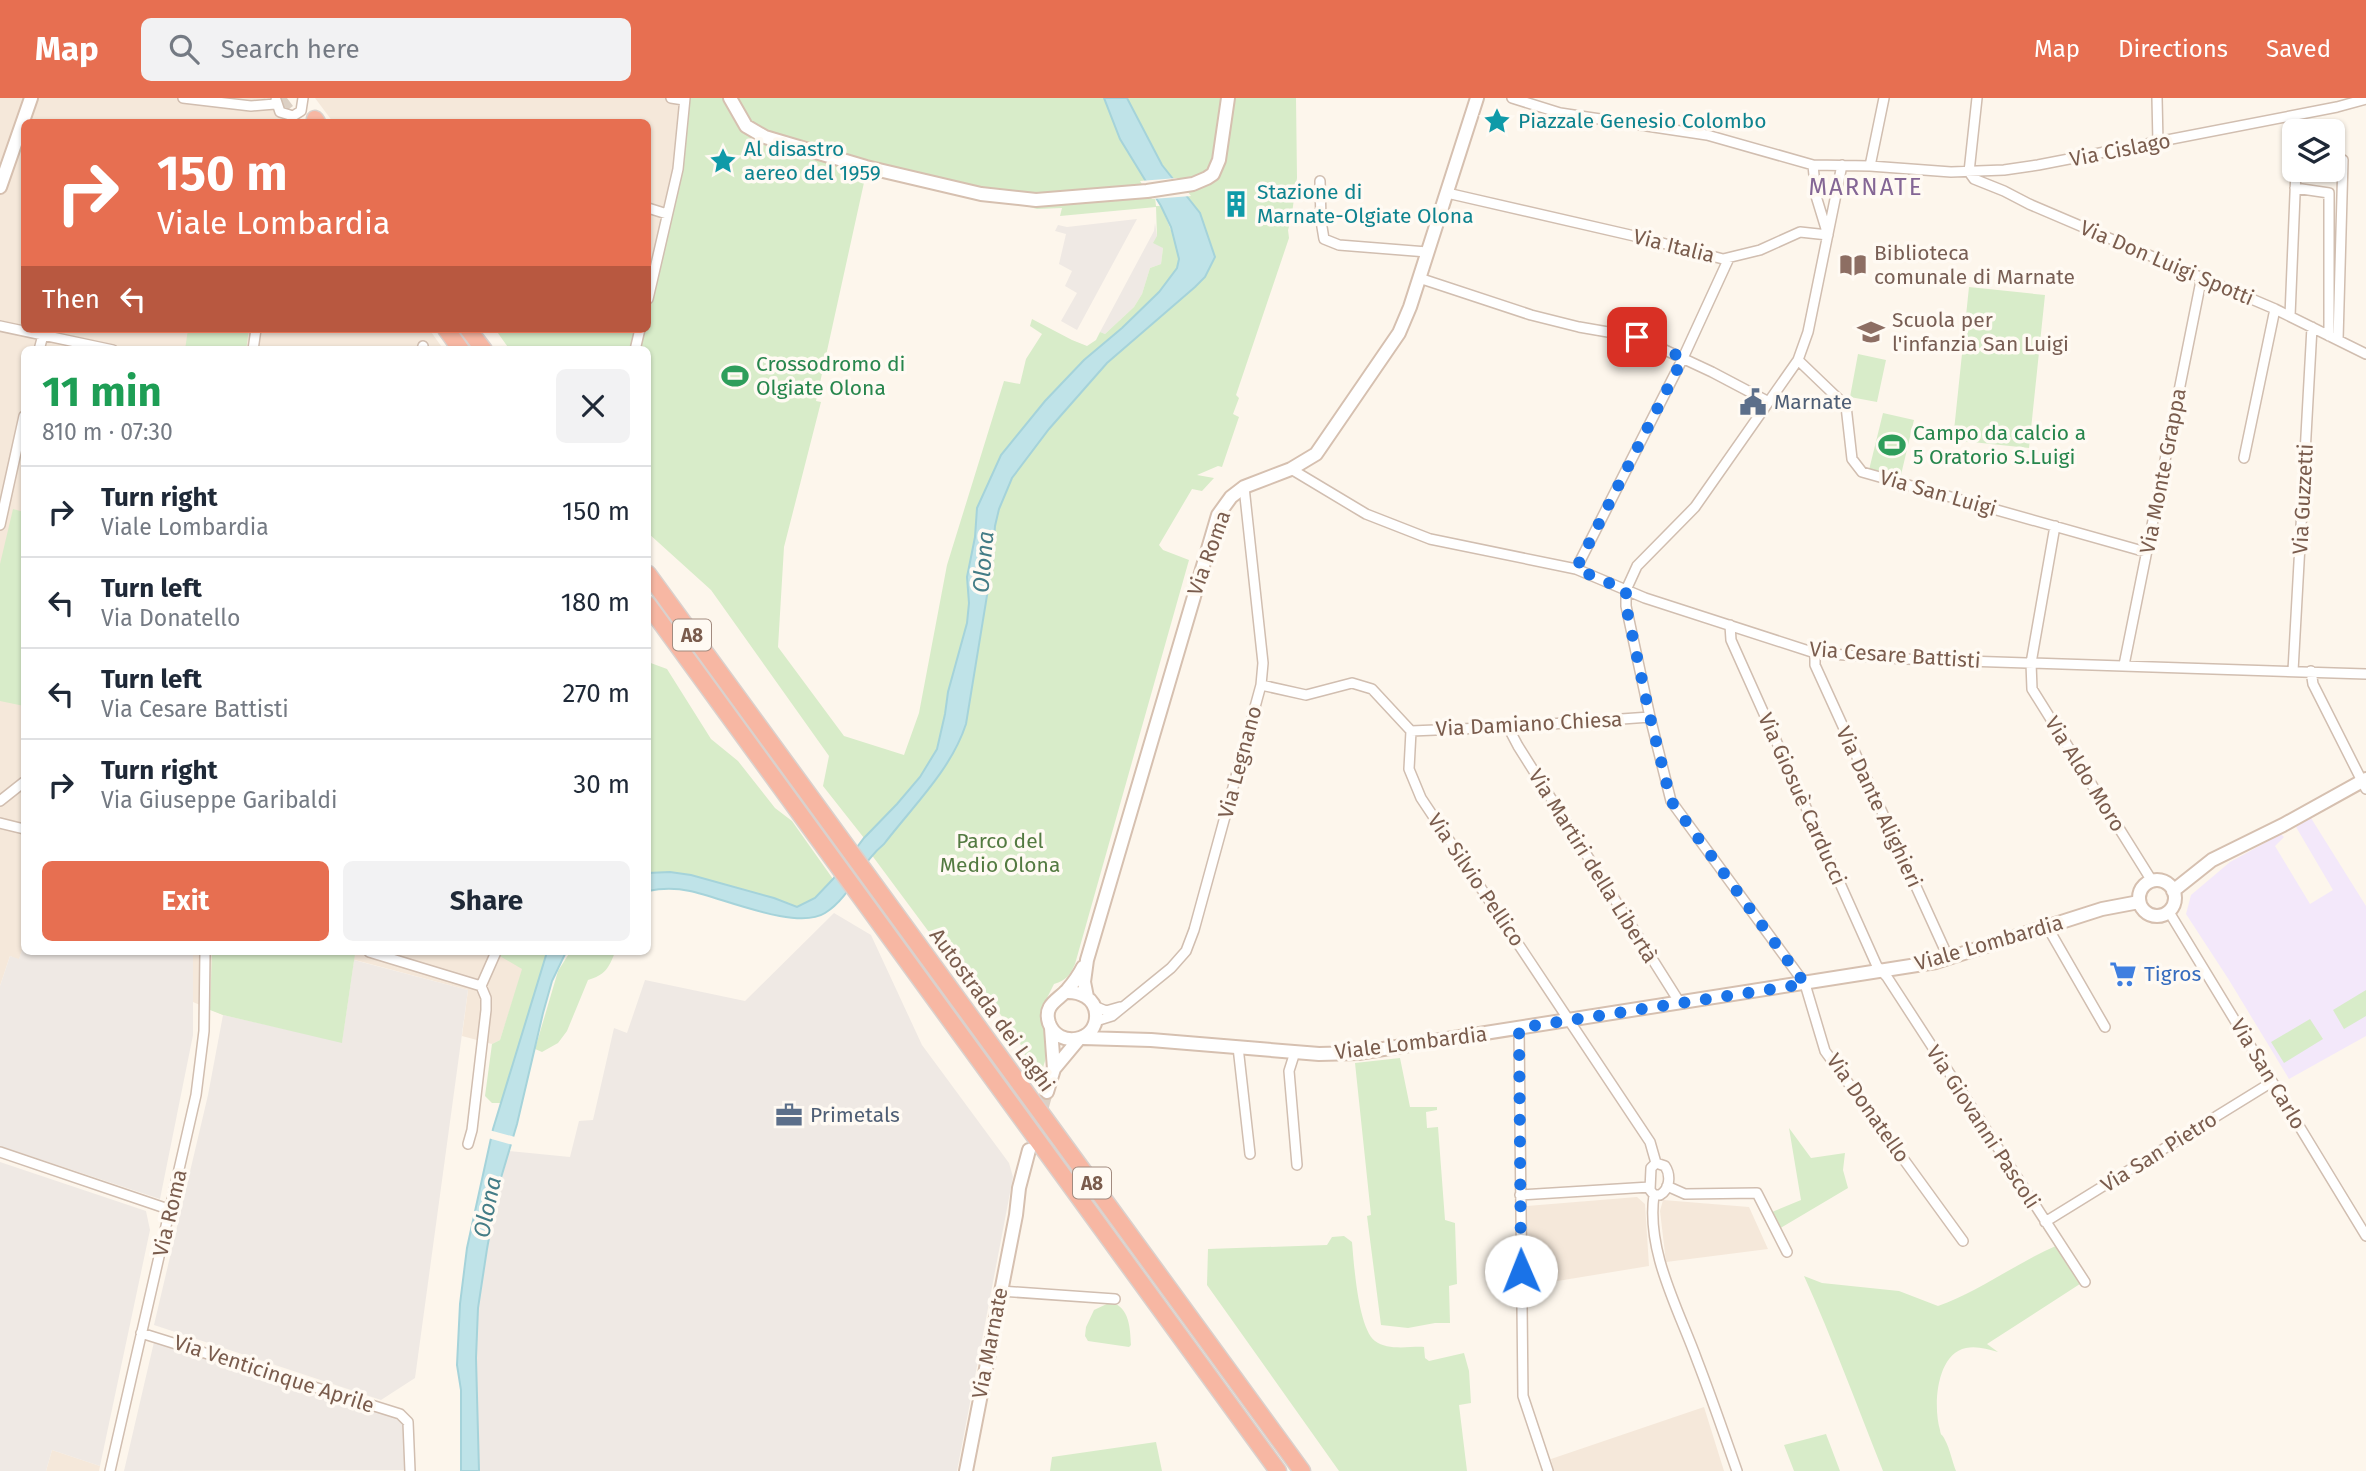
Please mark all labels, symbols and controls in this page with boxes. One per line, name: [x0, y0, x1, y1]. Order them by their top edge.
search box: [141, 18, 631, 81]
text: Map: [35, 29, 99, 69]
icon: search: [165, 30, 203, 68]
text: Search here: [221, 34, 360, 65]
text: Map: [2034, 35, 2080, 63]
text: Directions: [2118, 35, 2228, 63]
text: Saved: [2266, 35, 2331, 63]
place icon: Piazzale Genesio Colombo: [1482, 106, 1512, 136]
place label: Piazzale Genesio Colombo: [1518, 108, 1767, 134]
map controls: [2282, 119, 2345, 182]
button: layers: [2282, 119, 2345, 182]
street label: Via Cislago: [2067, 127, 2173, 173]
place label: Al disastro aereo del 1959: [744, 136, 881, 186]
text: 150 m: [157, 144, 288, 203]
place icon: Al disastro aereo del 1959: [708, 146, 738, 176]
icon: right: [42, 147, 133, 238]
district label: MARNATE: [1808, 173, 1924, 201]
place label: Stazione di Marnate-Olgiate Olona: [1257, 179, 1474, 229]
building icon: Stazione di Marnate-Olgiate Olona: [1221, 189, 1251, 219]
text: Viale Lombardia: [157, 204, 390, 242]
street label: Via Don Luigi Spotti: [2076, 215, 2258, 311]
street label: Via Italia: [1631, 223, 1717, 269]
place label: Biblioteca comunale di Marnate: [1874, 240, 2075, 290]
library icon: Biblioteca comunale di Marnate: [1838, 250, 1868, 280]
icon: left: [114, 280, 152, 318]
text: Then: [42, 284, 100, 315]
pin: [1607, 307, 1667, 367]
place label: Scuola per l'infanzia San Luigi: [1892, 307, 2069, 357]
school or university icon: Scuola per l'infanzia San Luigi: [1856, 317, 1886, 347]
icon: arrive: [1618, 318, 1656, 356]
place label: Crossodromo di Olgiate Olona: [756, 351, 905, 401]
sports icon: Crossodromo di Olgiate Olona: [720, 361, 750, 391]
text: 11 min: [42, 367, 162, 417]
button: close: [556, 369, 630, 443]
street label: Via Monte Grappa: [2134, 386, 2192, 556]
public building icon: Marnate: [1738, 387, 1768, 417]
place label: Marnate: [1774, 389, 1852, 415]
text: 810 m · 07:30: [42, 418, 173, 446]
place label: Campo da calcio a 5 Oratorio S.Luigi: [1913, 420, 2086, 470]
sports icon: Campo da calcio a 5 Oratorio S.Luigi: [1877, 430, 1907, 460]
street label: Via Guzzetti: [2287, 443, 2319, 555]
street label: Via San Luigi: [1877, 464, 1999, 522]
text: Turn right: [101, 482, 218, 513]
icon: right: [42, 493, 80, 531]
text: 150 m: [562, 496, 630, 527]
street label: Via Roma: [1182, 507, 1236, 599]
text: Viale Lombardia: [101, 513, 269, 541]
water label: Olona: [966, 530, 1000, 594]
text: Turn left: [101, 573, 202, 604]
icon: left: [42, 584, 80, 622]
text: 180 m: [561, 587, 630, 618]
text: Via Donatello: [101, 604, 240, 632]
road number: A8: [673, 620, 711, 650]
street label: Via Cesare Battisti: [1809, 636, 1981, 674]
text: Turn left: [101, 664, 202, 695]
icon: left: [42, 675, 80, 713]
text: 270 m: [562, 678, 630, 709]
text: Via Cesare Battisti: [101, 695, 289, 723]
street label: Via Legnano: [1213, 703, 1267, 821]
street label: Via Damiano Chiesa: [1435, 706, 1623, 742]
street label: Via Giosuè Carducci: [1752, 709, 1852, 889]
street label: Via Aldo Moro: [2039, 711, 2131, 837]
street label: Via Dante Alighieri: [1830, 722, 1928, 892]
text: Turn right: [101, 755, 218, 786]
street label: Via Martiri della Libertà: [1523, 764, 1663, 968]
icon: right: [42, 766, 80, 804]
text: 30 m: [573, 769, 630, 800]
text: Via Giuseppe Garibaldi: [101, 786, 337, 814]
street label: Via Silvio Pellico: [1422, 808, 1530, 952]
park label: Parco del Medio Olona: [940, 828, 1060, 878]
button: Exit: [42, 861, 329, 941]
button: Share: [343, 861, 630, 941]
street label: Viale Lombardia: [1912, 909, 2066, 977]
street label: Autostrada dei Laghi: [924, 923, 1060, 1097]
supermarket icon: Tigros: [2108, 959, 2138, 989]
place label: Tigros: [2144, 961, 2201, 987]
street label: Via San Carlo: [2225, 1014, 2311, 1134]
street label: Viale Lombardia: [1333, 1021, 1489, 1065]
street label: Via Giovanni Pascoli: [1920, 1040, 2046, 1214]
street label: Via Donatello: [1821, 1048, 1915, 1168]
office icon: Primetals: [774, 1100, 804, 1130]
place label: Primetals: [810, 1102, 900, 1128]
street label: Via San Pietro: [2096, 1106, 2222, 1198]
street label: Via Roma: [147, 1167, 193, 1259]
road number: A8: [1073, 1168, 1111, 1198]
water label: Olona: [467, 1174, 507, 1240]
position arrow: [1484, 1234, 1558, 1308]
street label: Via Marnate: [966, 1285, 1014, 1401]
street label: Via Venticinque Aprile: [171, 1329, 377, 1419]

